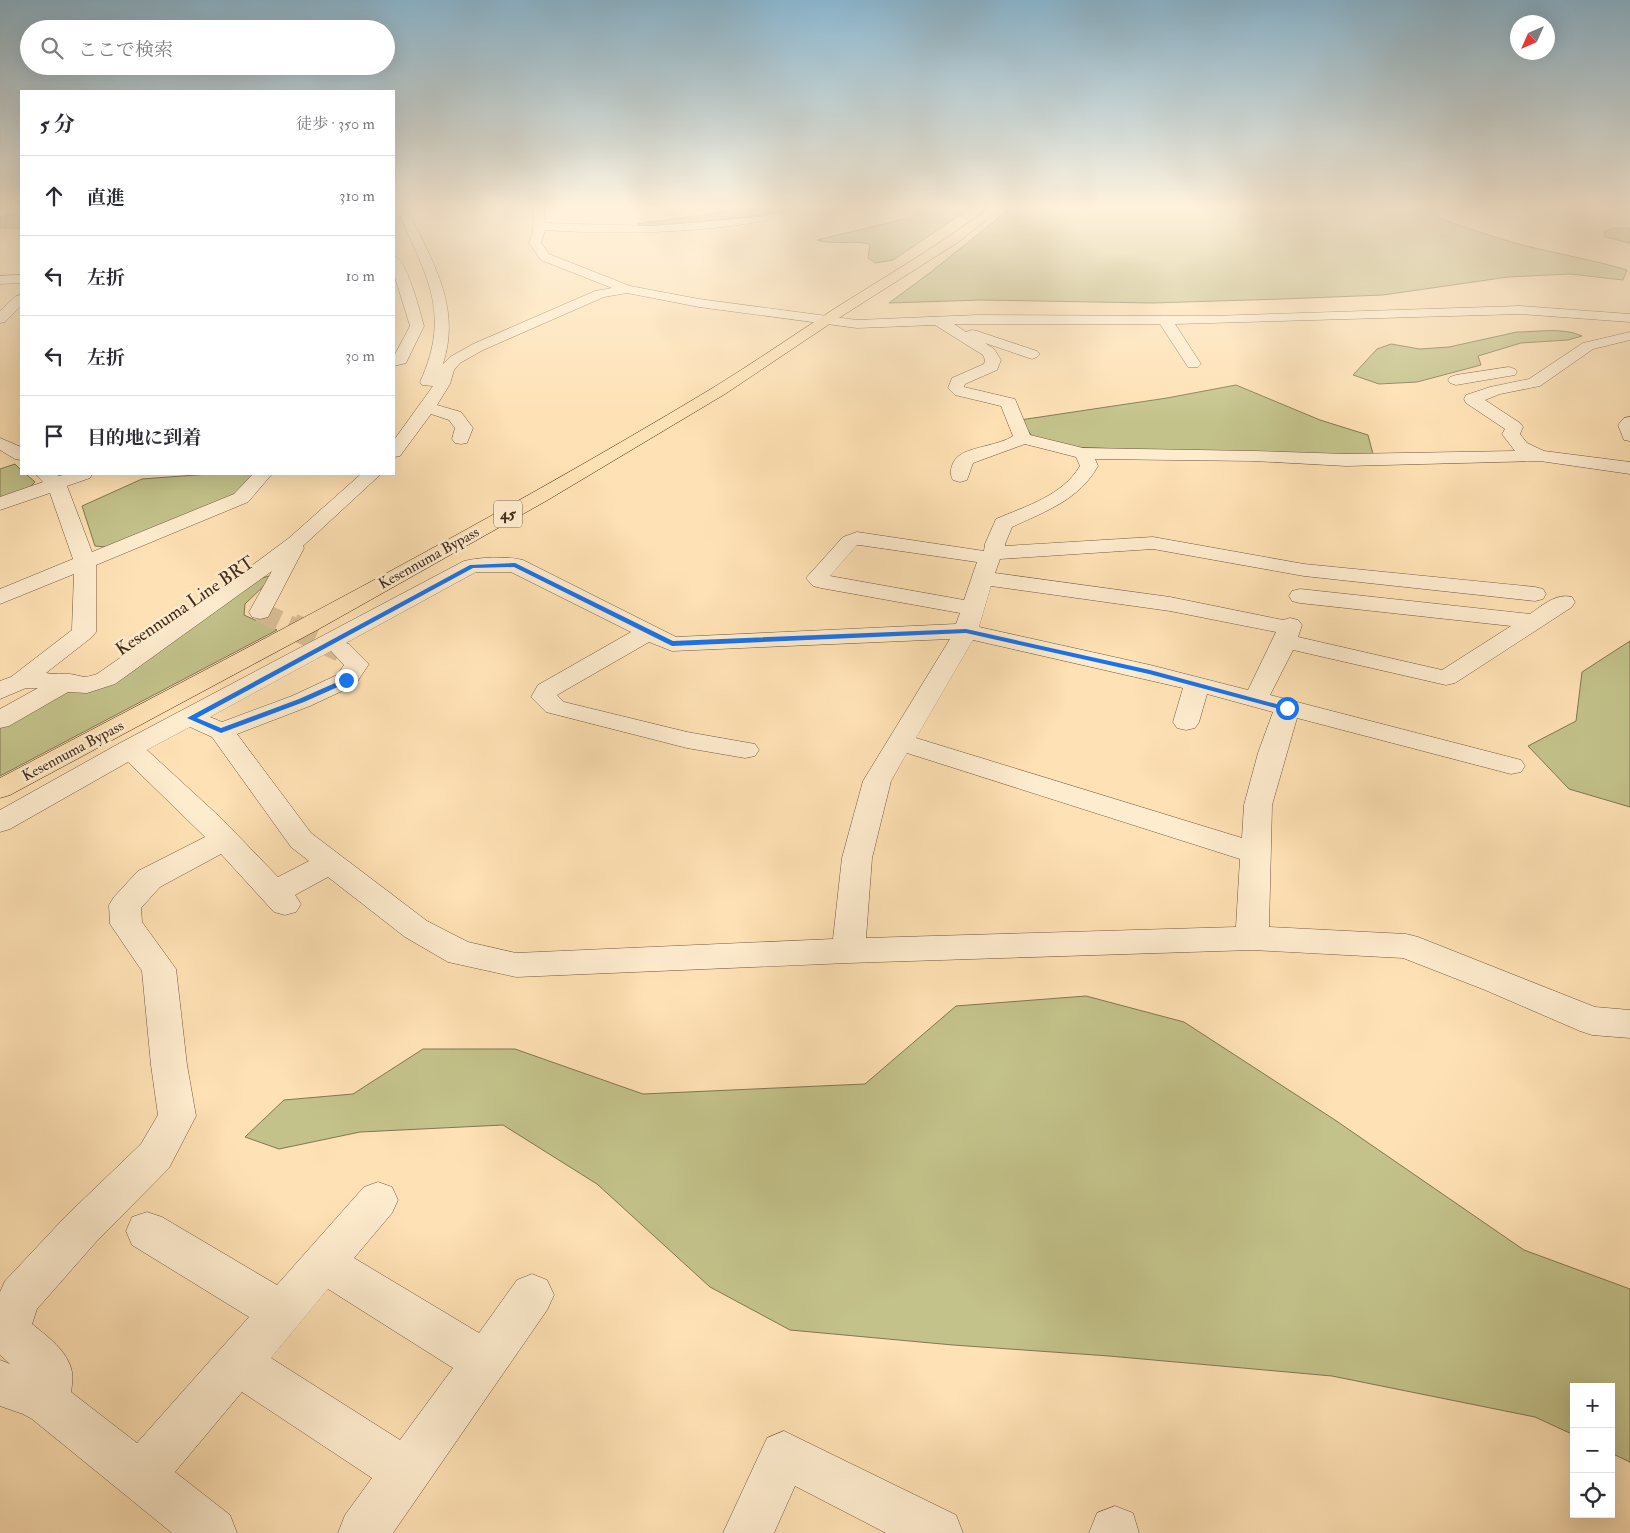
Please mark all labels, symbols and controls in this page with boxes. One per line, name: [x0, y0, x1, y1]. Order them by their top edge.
north arrow: [1510, 15, 1555, 60]
search box: [20, 20, 395, 75]
icon: search: [38, 34, 66, 62]
text: ここで検索: [78, 38, 173, 62]
text: 5 分: [40, 111, 75, 138]
text: 徒歩 · 350 m: [296, 114, 375, 134]
icon: ahead: [40, 182, 68, 210]
text: 直進: [87, 186, 125, 210]
text: 310 m: [339, 186, 375, 206]
icon: left: [40, 262, 68, 290]
text: 左折: [87, 266, 125, 290]
text: 10 m: [345, 266, 375, 286]
icon: left: [40, 342, 68, 370]
text: 左折: [87, 346, 125, 370]
text: 30 m: [345, 346, 375, 366]
icon: arrive: [40, 422, 68, 450]
text: 目的地に到着: [87, 426, 201, 450]
road number: 45: [494, 500, 522, 528]
street label: Kesennuma Bypass: [375, 522, 483, 594]
street label: Kesennuma Line BRT: [111, 551, 259, 661]
route end: [335, 669, 358, 692]
route start: [1276, 697, 1299, 720]
street label: Kesennuma Bypass: [19, 716, 128, 787]
map controls: [1570, 1383, 1615, 1518]
button: +: [1570, 1383, 1615, 1428]
button: −: [1570, 1428, 1615, 1473]
button: locate: [1570, 1473, 1615, 1518]

